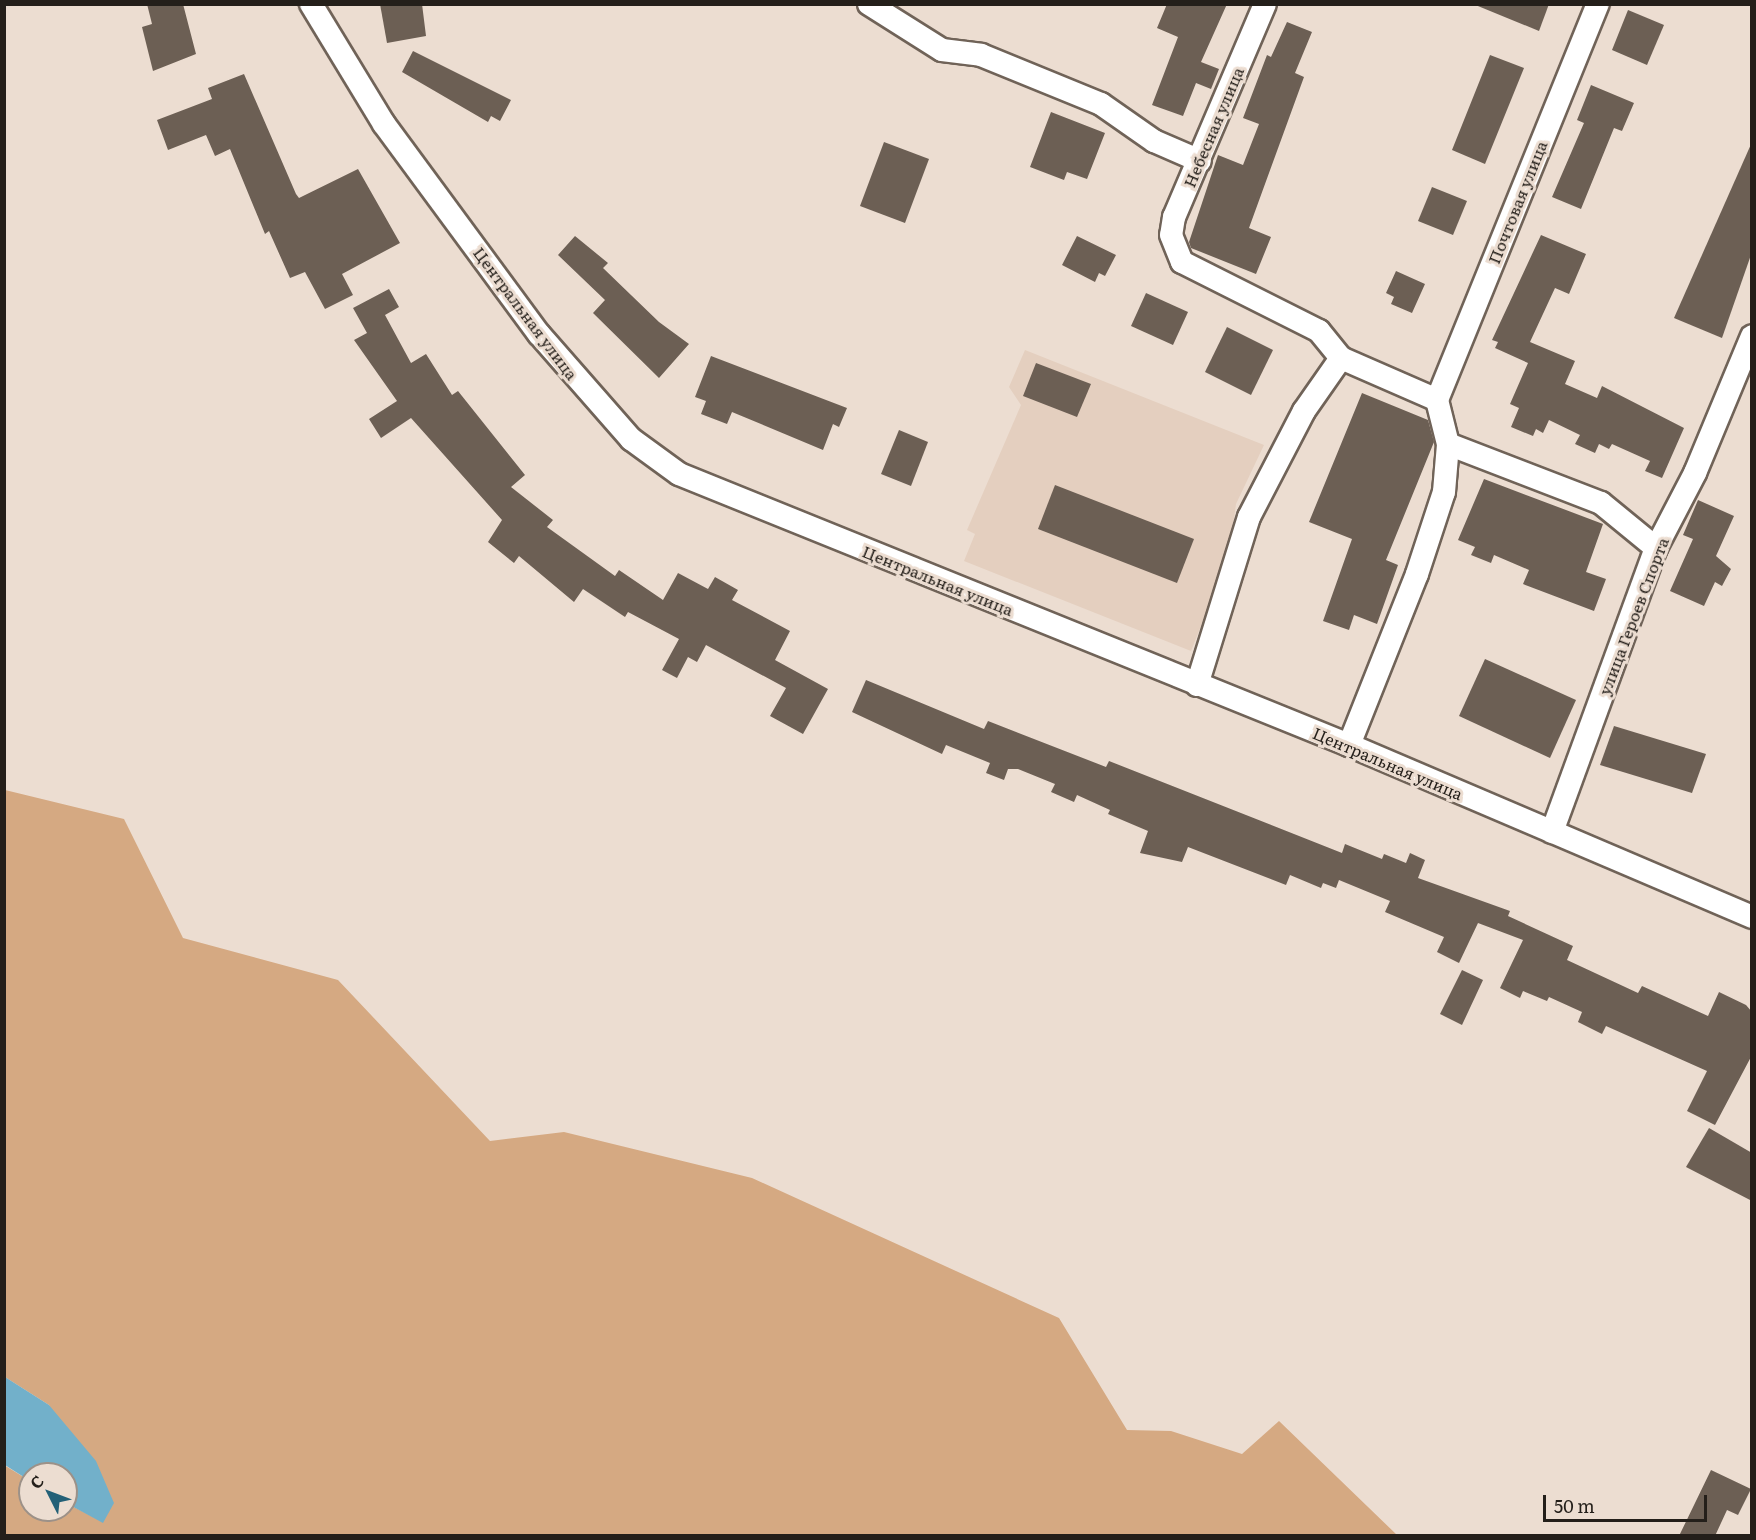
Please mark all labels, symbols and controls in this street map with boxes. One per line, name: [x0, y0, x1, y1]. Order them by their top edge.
street label: Небесная улица: [1179, 64, 1247, 190]
street label: Почтовая улица: [1484, 138, 1550, 266]
street label: Центральная улица: [470, 243, 582, 383]
street label: улица Героев Спорта: [1594, 534, 1672, 698]
street label: Центральная улица: [860, 541, 1016, 619]
street label: Центральная улица: [1310, 723, 1466, 803]
north arrow: [18, 1462, 78, 1522]
text: С: [23, 1469, 49, 1494]
scale bar: [1546, 1483, 1710, 1521]
text: 50 m: [1554, 1492, 1595, 1519]

